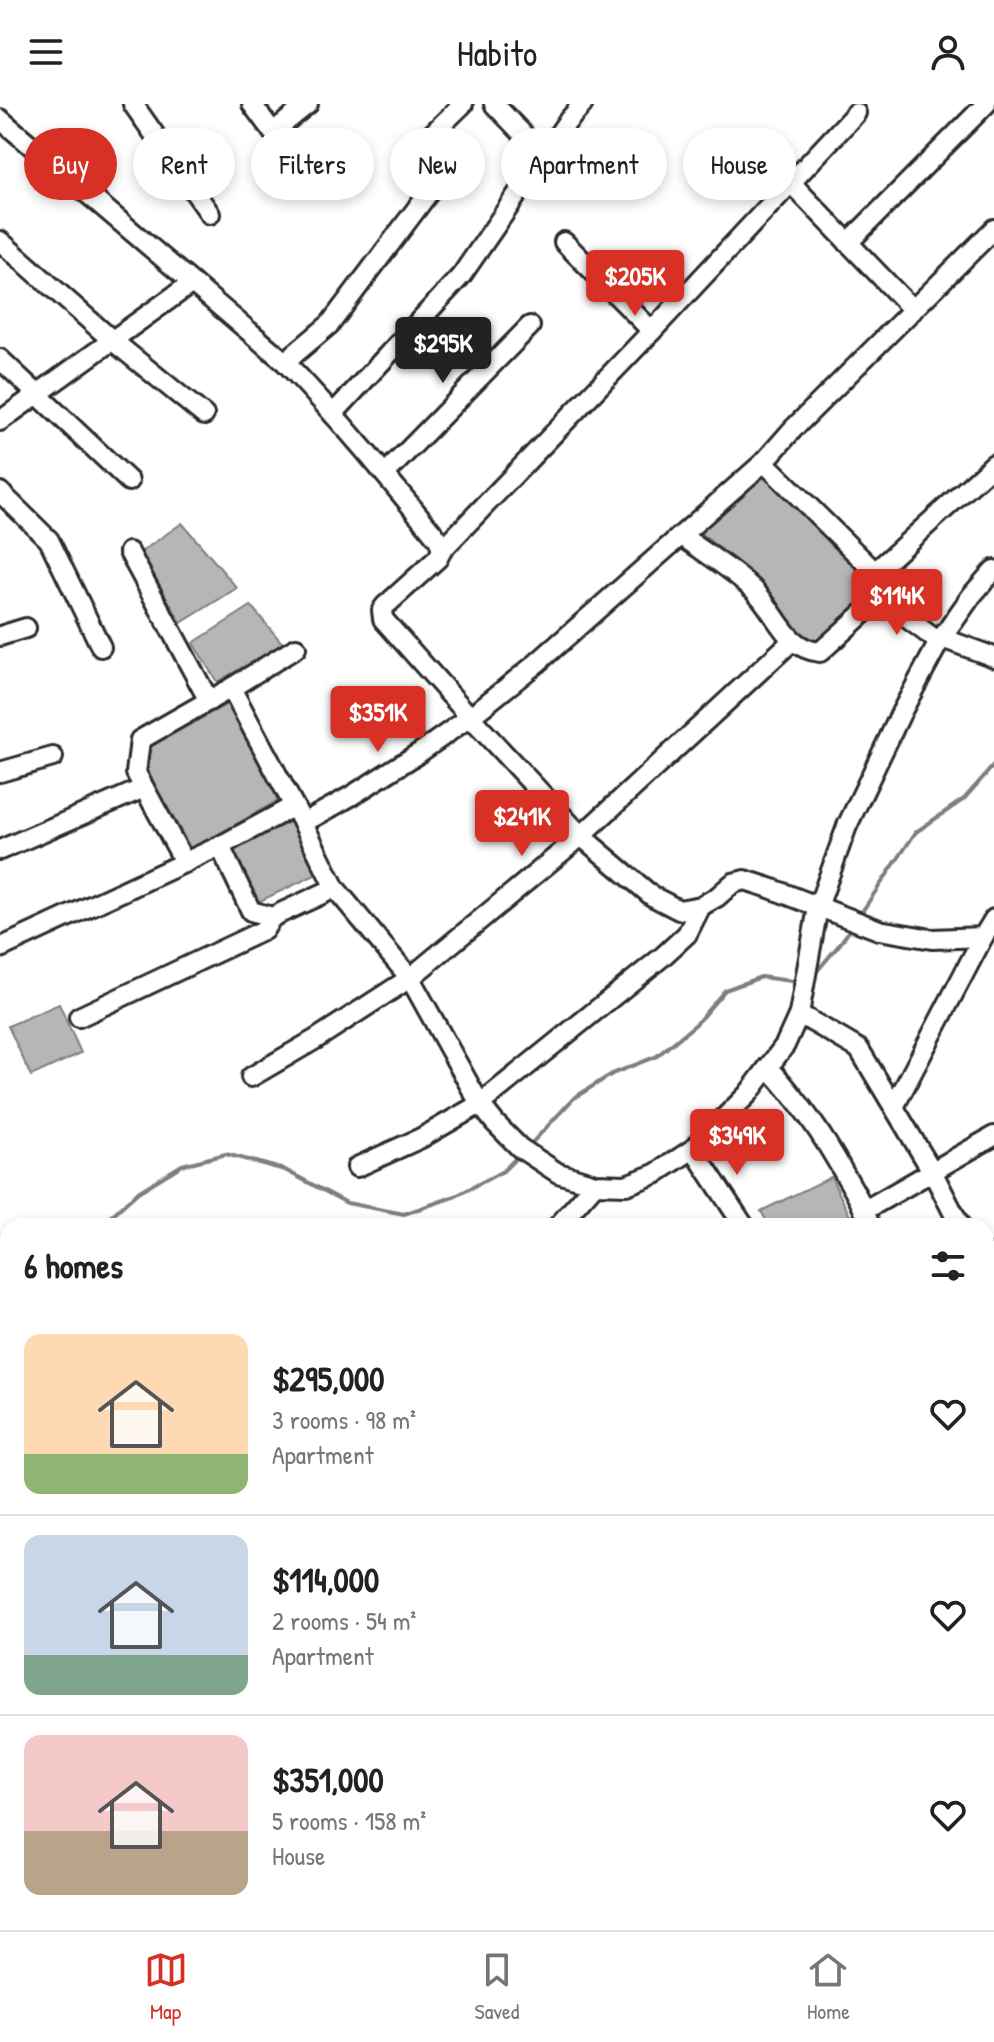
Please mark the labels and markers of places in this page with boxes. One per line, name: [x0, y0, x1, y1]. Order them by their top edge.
pin: $205K: [579, 250, 691, 318]
pin: $295K: [387, 317, 499, 385]
pin: $114K: [841, 569, 953, 637]
pin: $351K: [322, 686, 434, 754]
pin: $241K: [466, 790, 578, 858]
pin: $349K: [681, 1109, 793, 1177]

